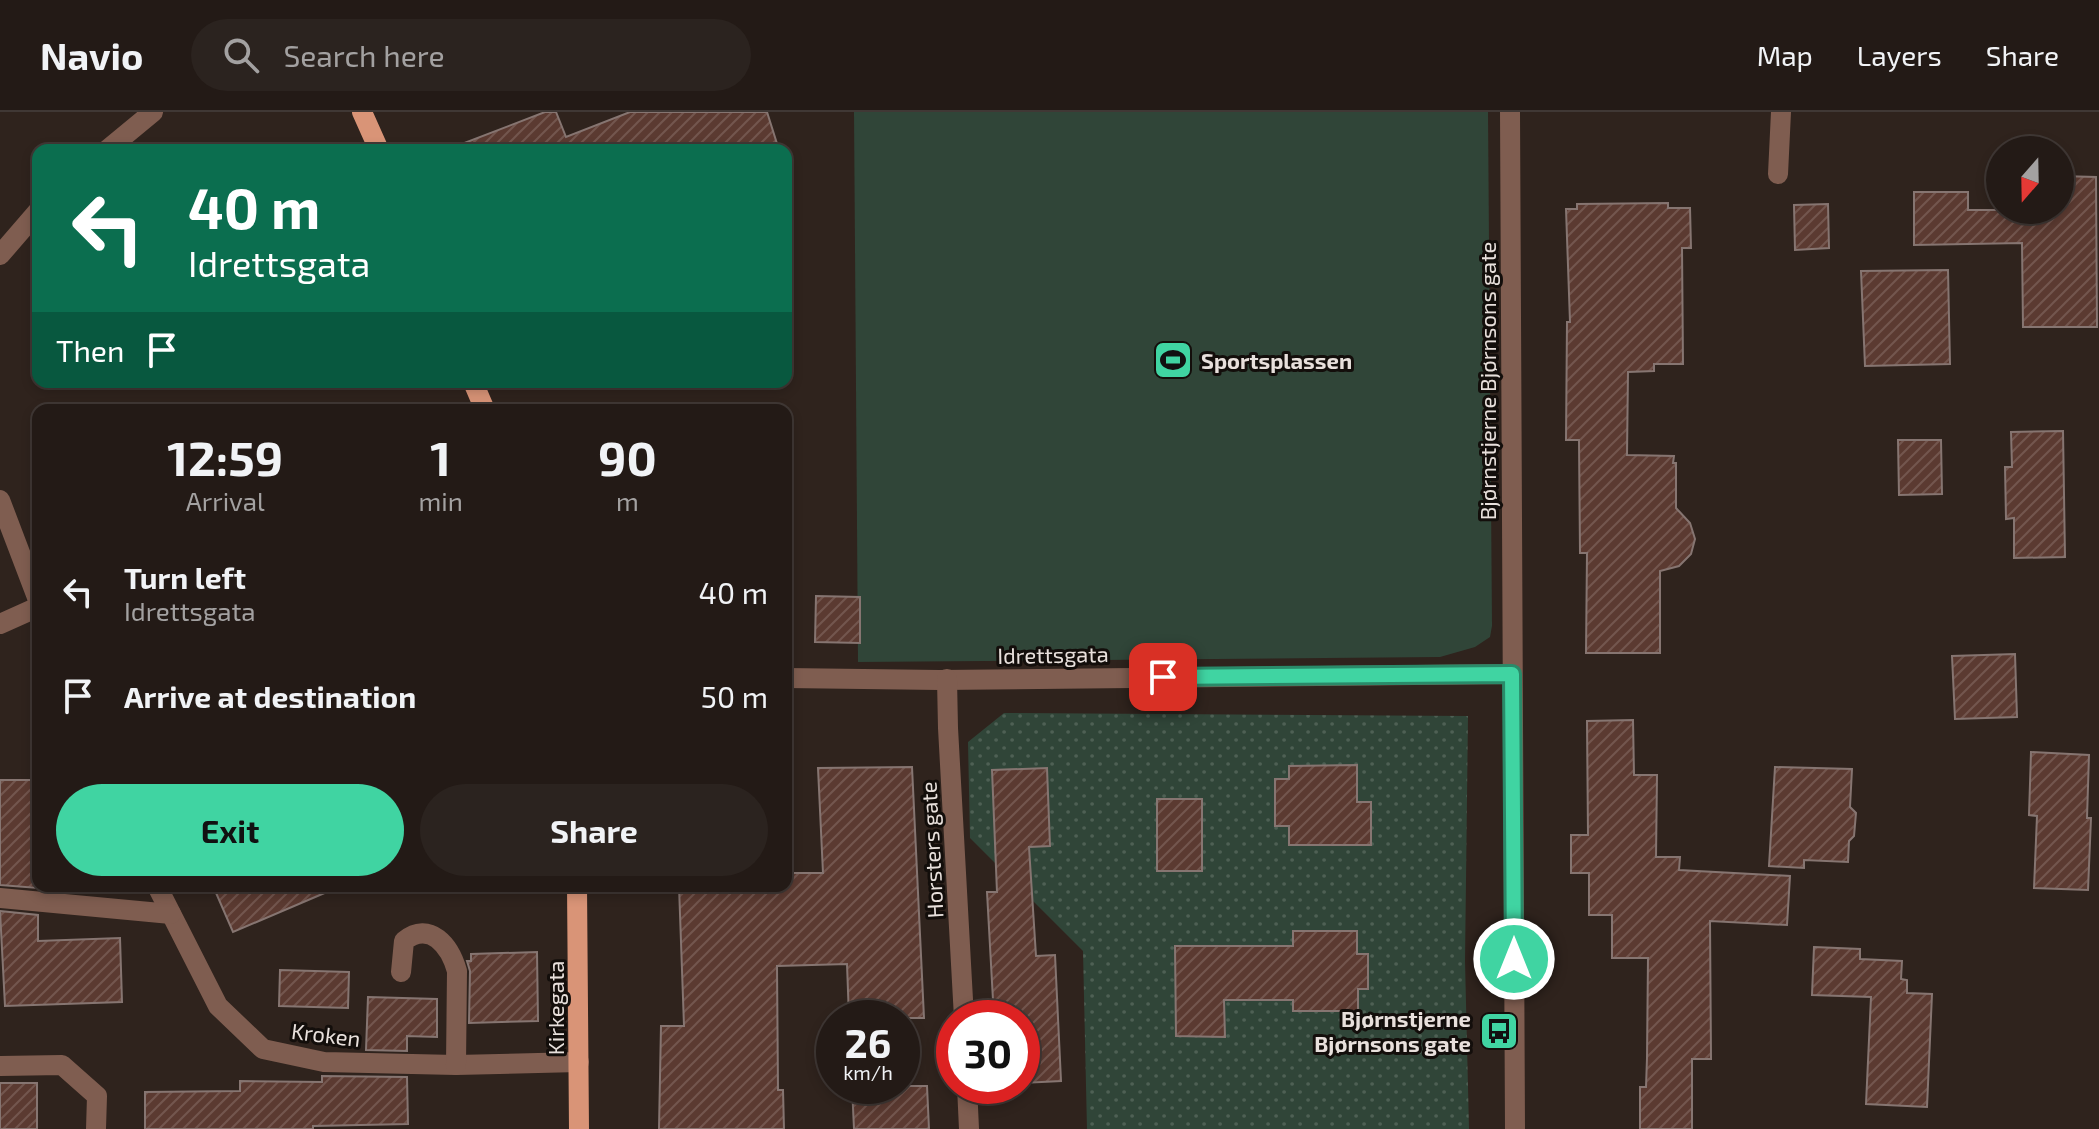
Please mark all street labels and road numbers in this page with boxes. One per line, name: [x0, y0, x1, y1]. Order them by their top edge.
street label: Bjørnstjerne Bjørnsons gate: [1474, 242, 1501, 520]
street label: Idrettsgata: [997, 640, 1109, 668]
street label: Horsters gate: [914, 781, 948, 919]
street label: Kirkegata: [542, 961, 568, 1055]
street label: Kroken: [290, 1017, 362, 1051]

